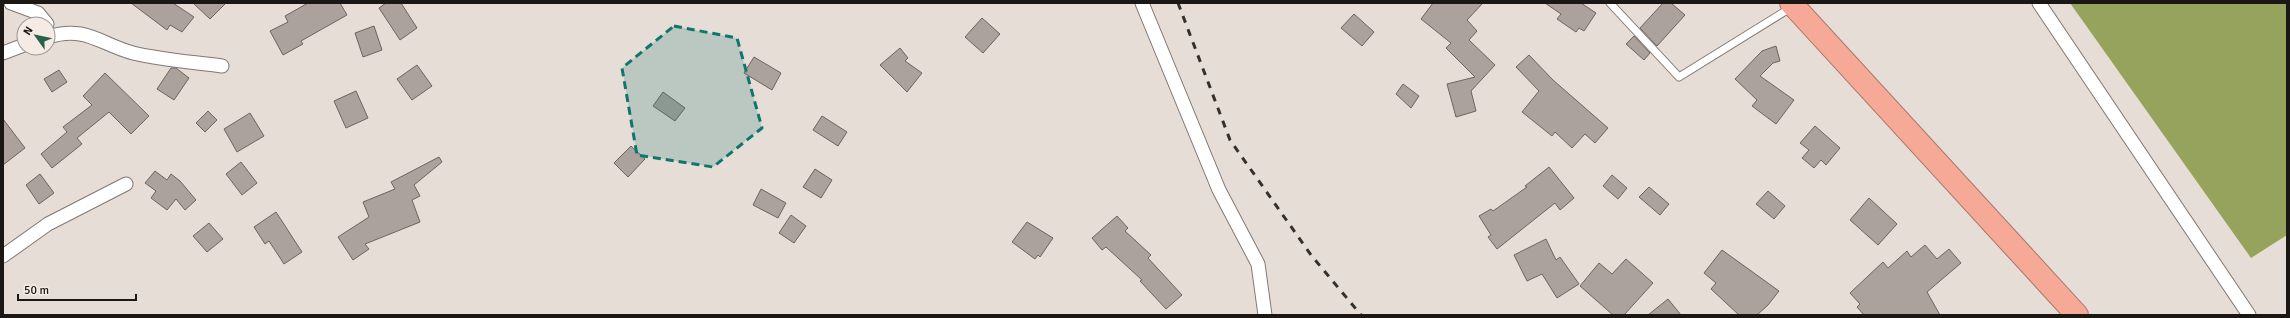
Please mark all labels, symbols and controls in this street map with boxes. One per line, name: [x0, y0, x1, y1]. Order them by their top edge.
north arrow: [16, 16, 56, 56]
text: N: [20, 24, 36, 38]
scale bar: [18, 276, 136, 302]
text: 50 m: [24, 283, 49, 298]

